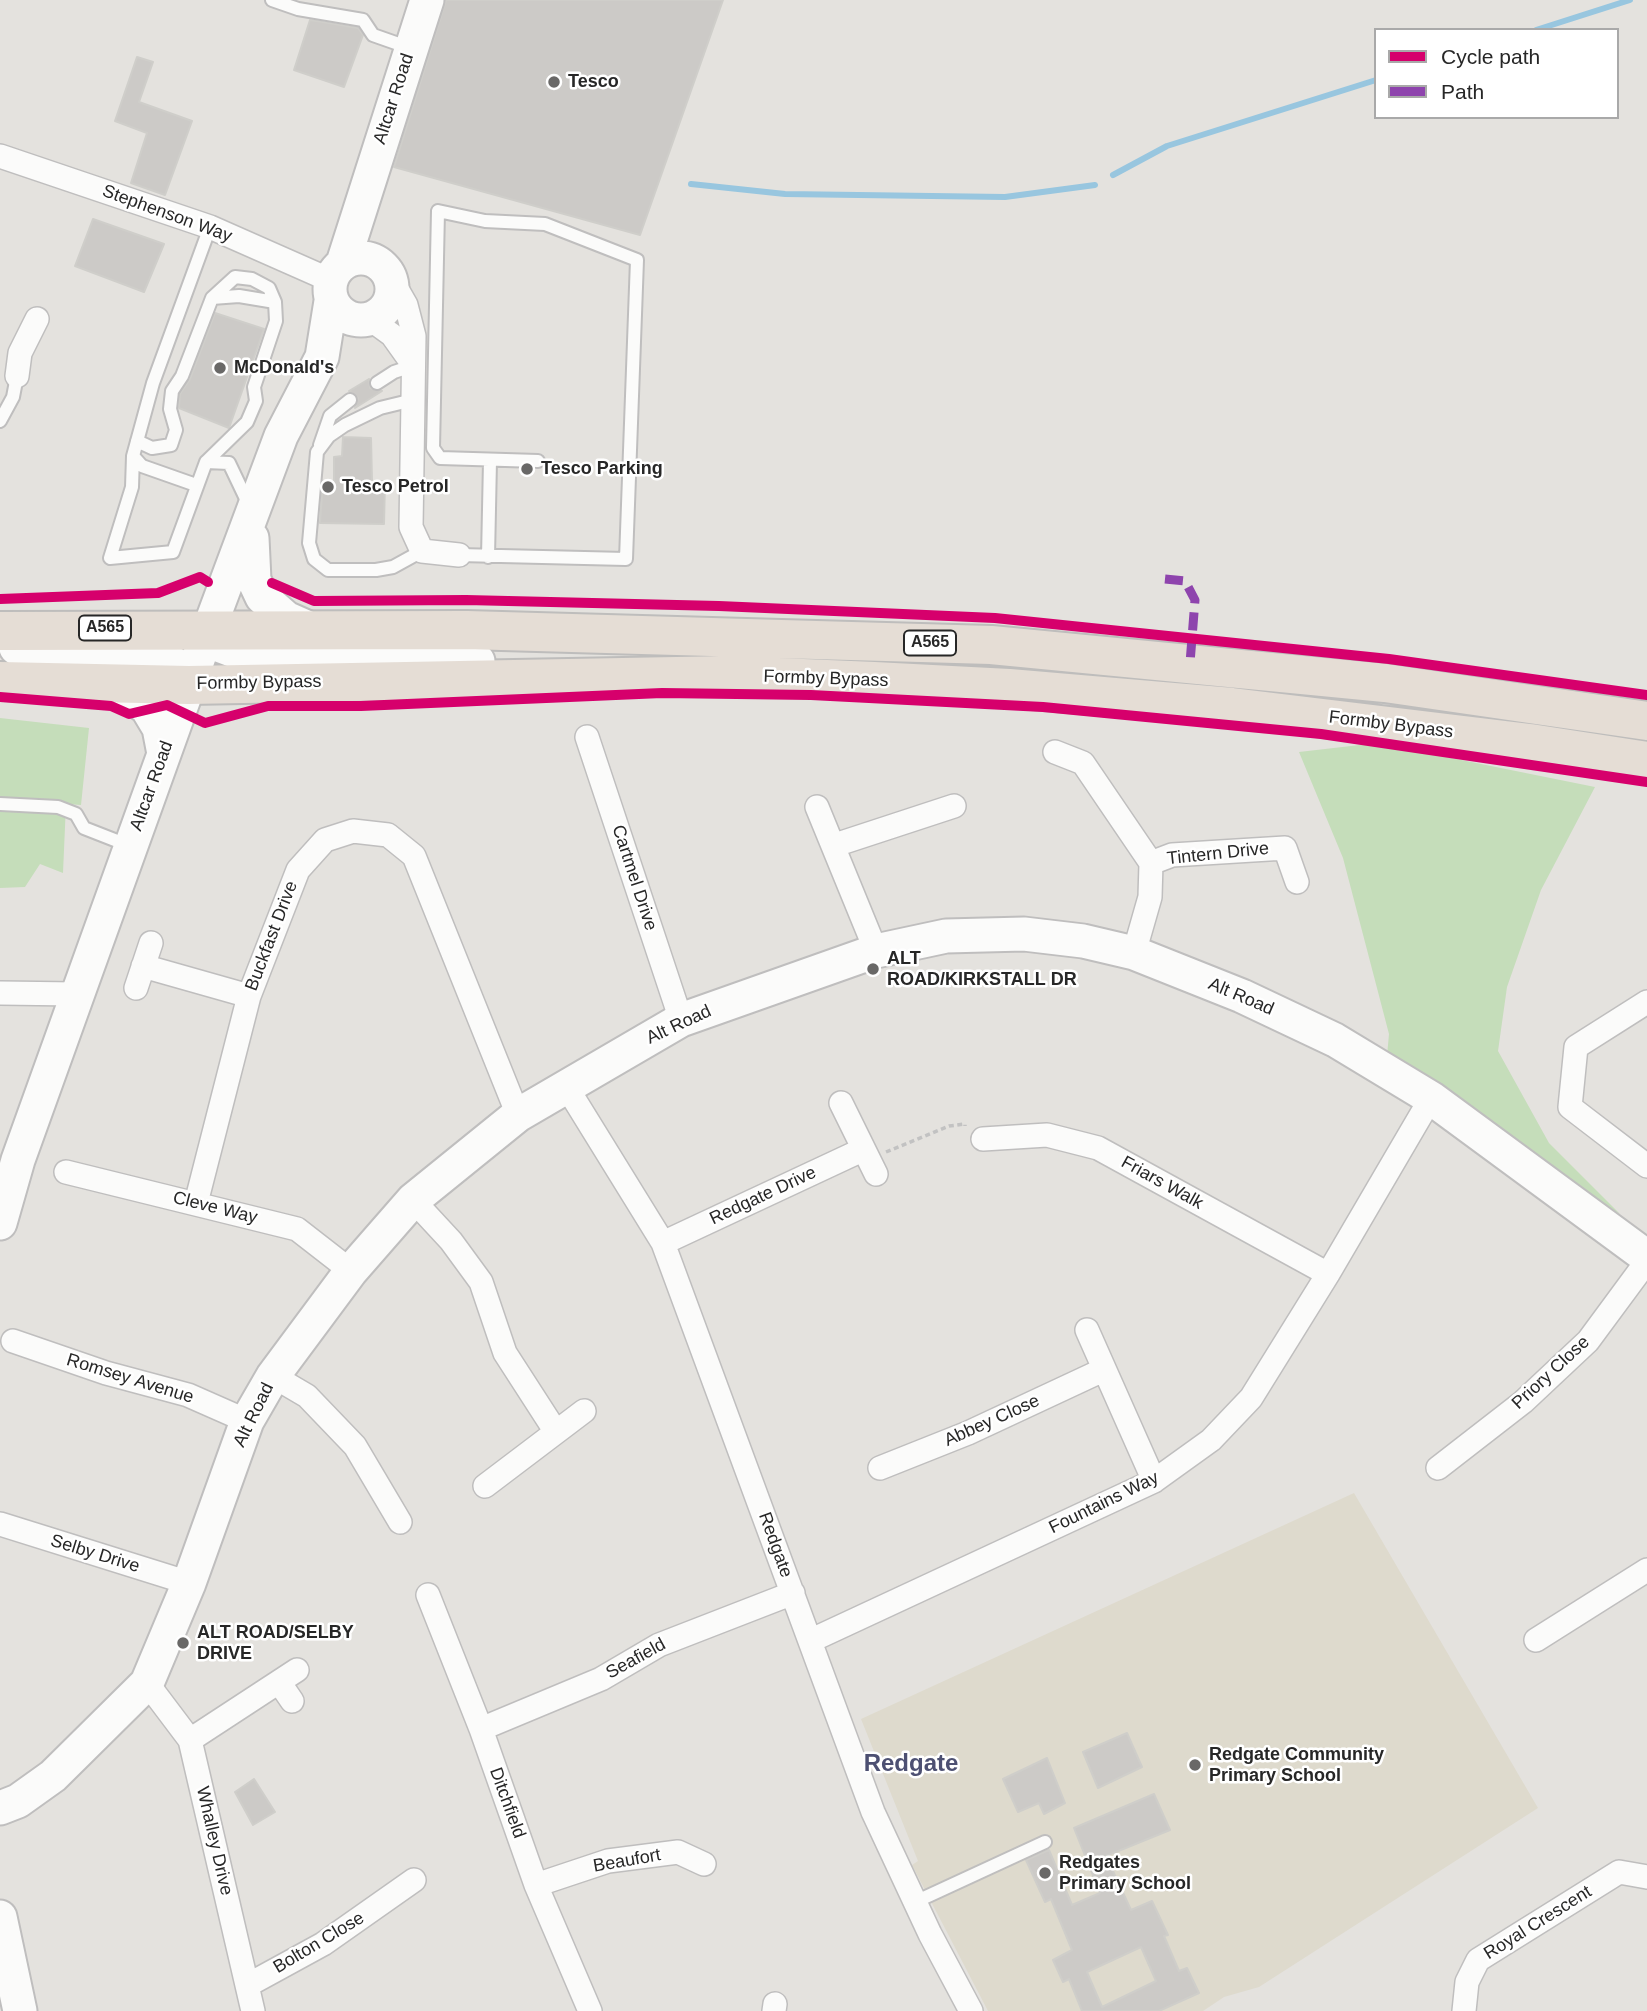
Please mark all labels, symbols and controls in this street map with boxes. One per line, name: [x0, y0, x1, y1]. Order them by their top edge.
legend: [1374, 28, 1619, 119]
text: Cycle path: [1441, 45, 1540, 68]
street label: Altcar Road: [369, 51, 419, 147]
place label: Tesco: [568, 71, 619, 93]
marker: Tesco: [546, 74, 562, 90]
text: Path: [1441, 80, 1484, 103]
street label: Stephenson Way: [99, 181, 235, 247]
place label: McDonald's: [234, 357, 334, 379]
marker: McDonald's: [212, 360, 228, 376]
place label: Tesco Parking: [541, 458, 663, 480]
marker: Tesco Parking: [519, 461, 535, 477]
place label: Tesco Petrol: [342, 476, 449, 498]
marker: Tesco Petrol: [320, 479, 336, 495]
road number: A565: [79, 615, 131, 640]
road number: A565: [904, 630, 956, 656]
street label: Formby Bypass: [763, 666, 889, 692]
street label: Formby Bypass: [196, 671, 322, 695]
street label: Formby Bypass: [1328, 707, 1454, 743]
street label: Altcar Road: [126, 738, 178, 834]
street label: Cartmel Drive: [607, 822, 661, 934]
street label: Tintern Drive: [1166, 838, 1270, 870]
street label: Buckfast Drive: [241, 878, 303, 994]
place label: ALT ROAD/KIRKSTALL DR: [887, 948, 1077, 990]
marker: ALT ROAD/KIRKSTALL DR: [865, 961, 881, 977]
street label: Alt Road: [1205, 974, 1277, 1020]
street label: Alt Road: [643, 1001, 715, 1049]
street label: Friars Walk: [1117, 1152, 1207, 1214]
street label: Redgate Drive: [706, 1162, 820, 1230]
street label: Cleve Way: [170, 1187, 260, 1229]
street label: Priory Close: [1508, 1332, 1594, 1414]
street label: Romsey Avenue: [64, 1349, 196, 1409]
street label: Alt Road: [229, 1379, 279, 1451]
street label: Abbey Close: [941, 1390, 1043, 1452]
street label: Fountains Way: [1046, 1467, 1162, 1539]
street label: Redgate: [753, 1509, 797, 1581]
street label: Selby Drive: [48, 1530, 142, 1578]
place label: ALT ROAD/SELBY DRIVE: [197, 1622, 354, 1664]
street label: Seafield: [602, 1634, 670, 1684]
marker: ALT ROAD/SELBY DRIVE: [175, 1635, 191, 1651]
place label: Redgate Community Primary School: [1209, 1744, 1384, 1786]
district label: Redgate: [864, 1750, 958, 1778]
marker: Redgate Community Primary School: [1187, 1757, 1203, 1773]
street label: Ditchfield: [484, 1765, 530, 1841]
street label: Whalley Drive: [191, 1784, 237, 1898]
street label: Beaufort: [592, 1844, 662, 1878]
place label: Redgates Primary School: [1059, 1852, 1191, 1895]
marker: Redgates Primary School: [1037, 1865, 1053, 1881]
street label: Royal Crescent: [1480, 1881, 1596, 1965]
street label: Bolton Close: [270, 1907, 368, 1979]

